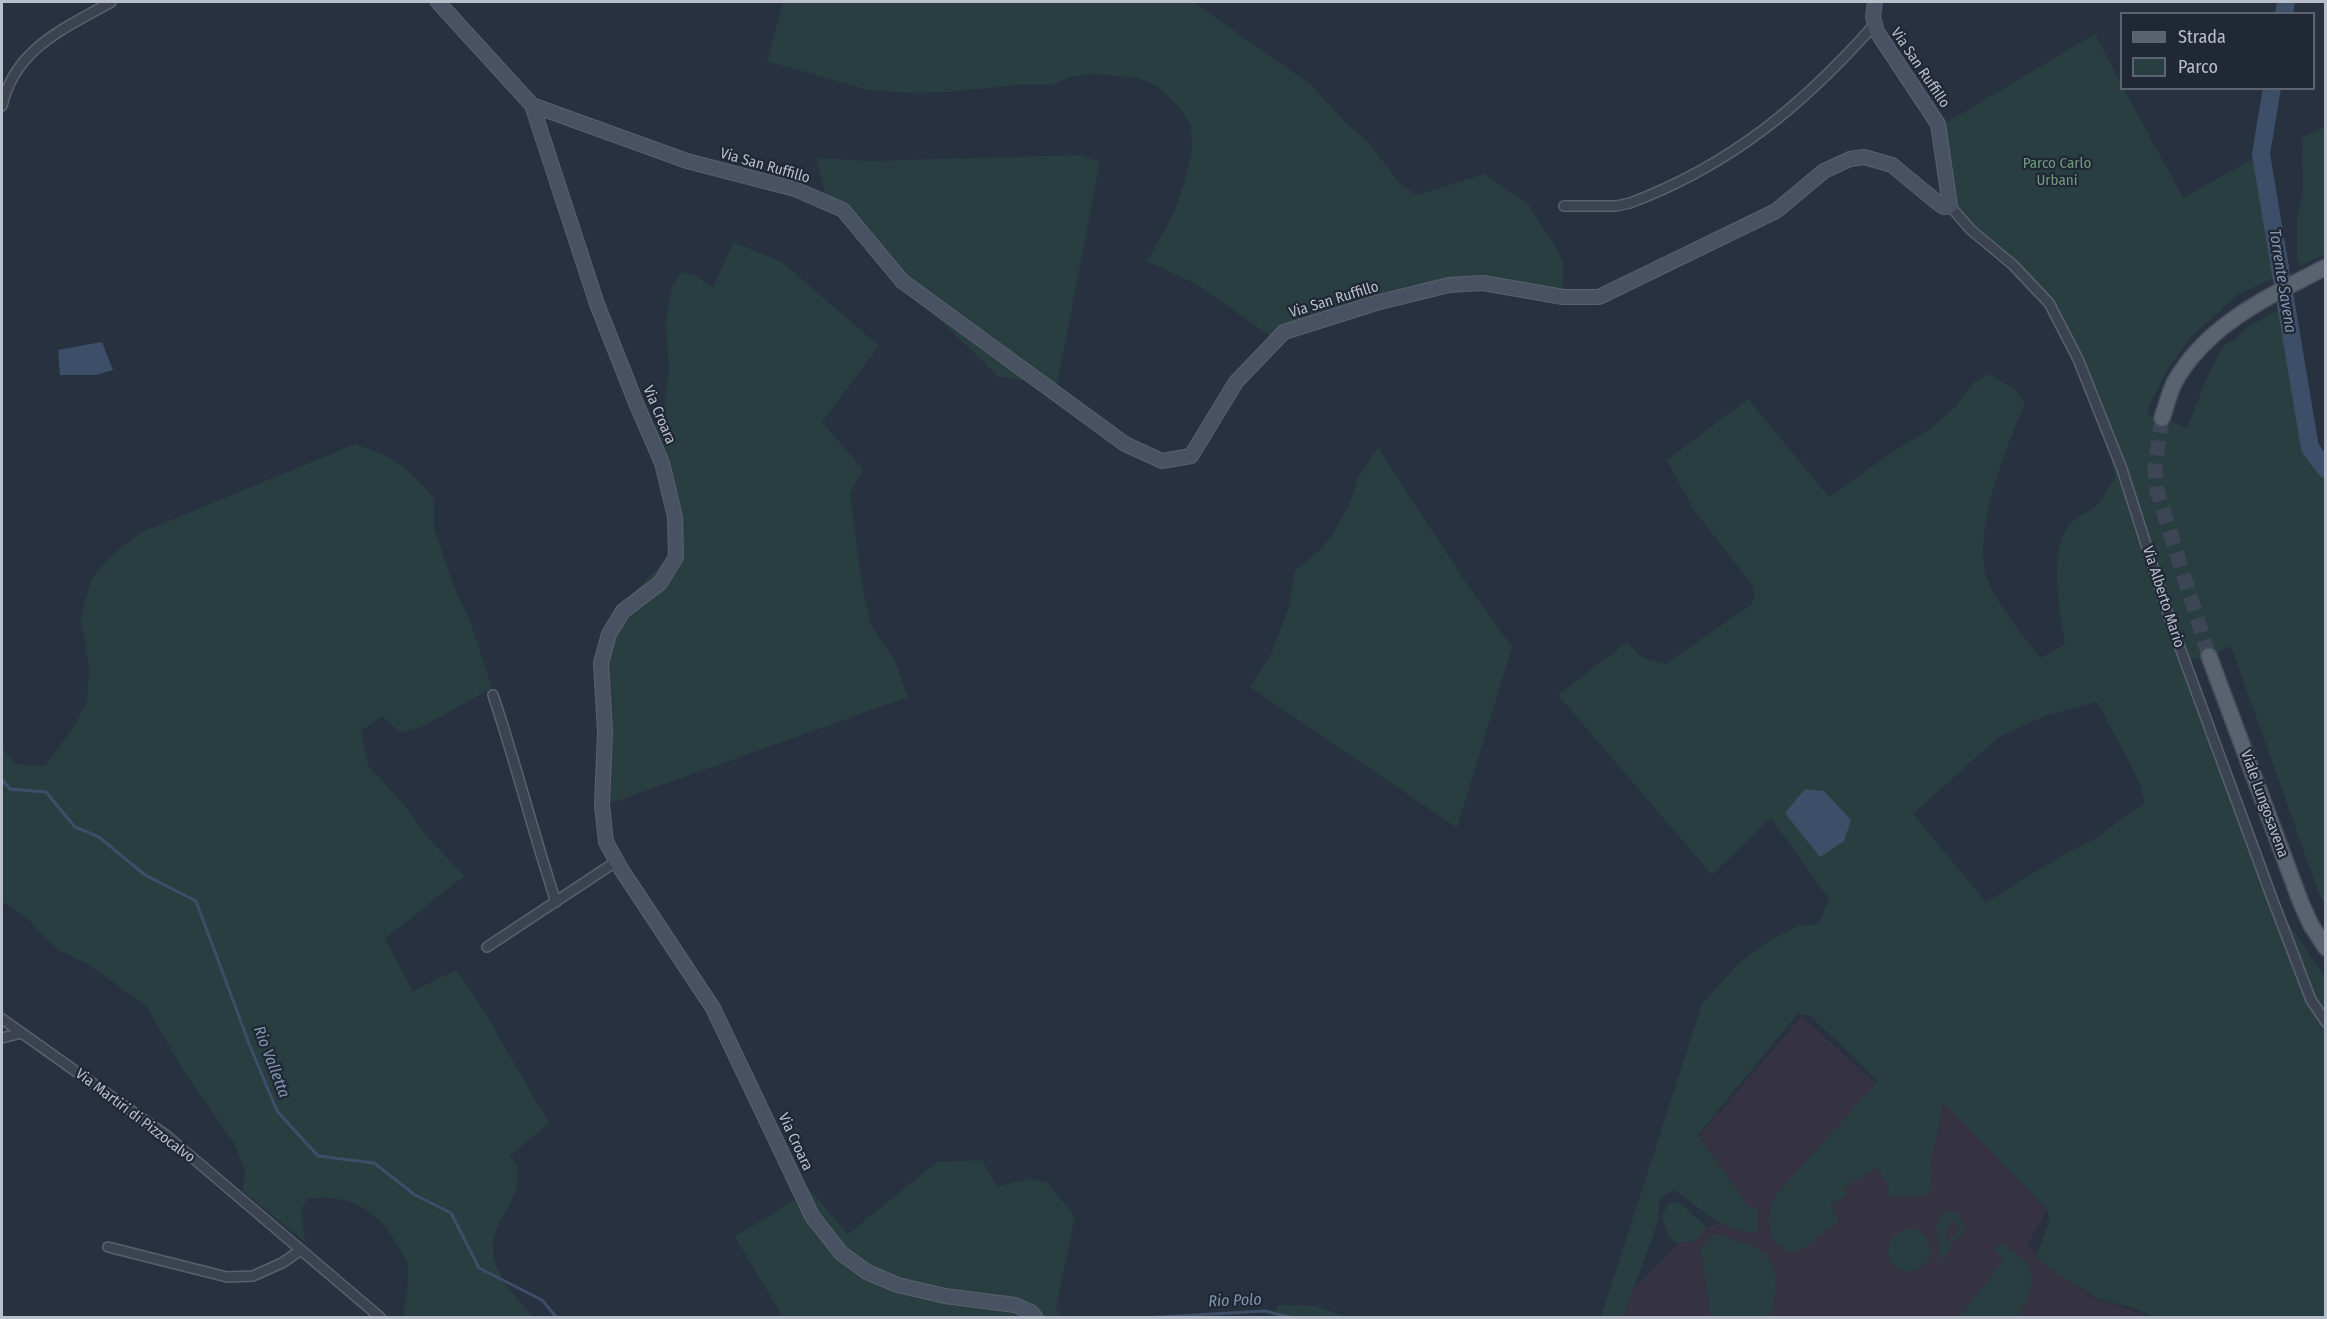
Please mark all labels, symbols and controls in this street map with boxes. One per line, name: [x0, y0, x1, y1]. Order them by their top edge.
legend: [2120, 12, 2315, 90]
street label: Via San Ruffillo: [1887, 25, 1953, 111]
text: Strada: [2178, 26, 2226, 48]
text: Parco: [2178, 56, 2218, 78]
street label: Via San Ruffillo: [718, 145, 812, 187]
park label: Parco Carlo Urbani: [2023, 155, 2091, 190]
water label: Torrente Savena: [2264, 228, 2300, 334]
street label: Via San Ruffillo: [1287, 278, 1381, 322]
street label: Via Croara: [639, 383, 679, 447]
street label: Via Alberto Mario: [2138, 544, 2188, 650]
street label: Viale Lungosavena: [2236, 748, 2292, 860]
water label: Rio Valletta: [249, 1024, 293, 1100]
street label: Via Martiri di Pizzocalvo: [72, 1065, 198, 1167]
street label: Via Croara: [774, 1110, 816, 1174]
water label: Rio Polo: [1208, 1290, 1262, 1312]

